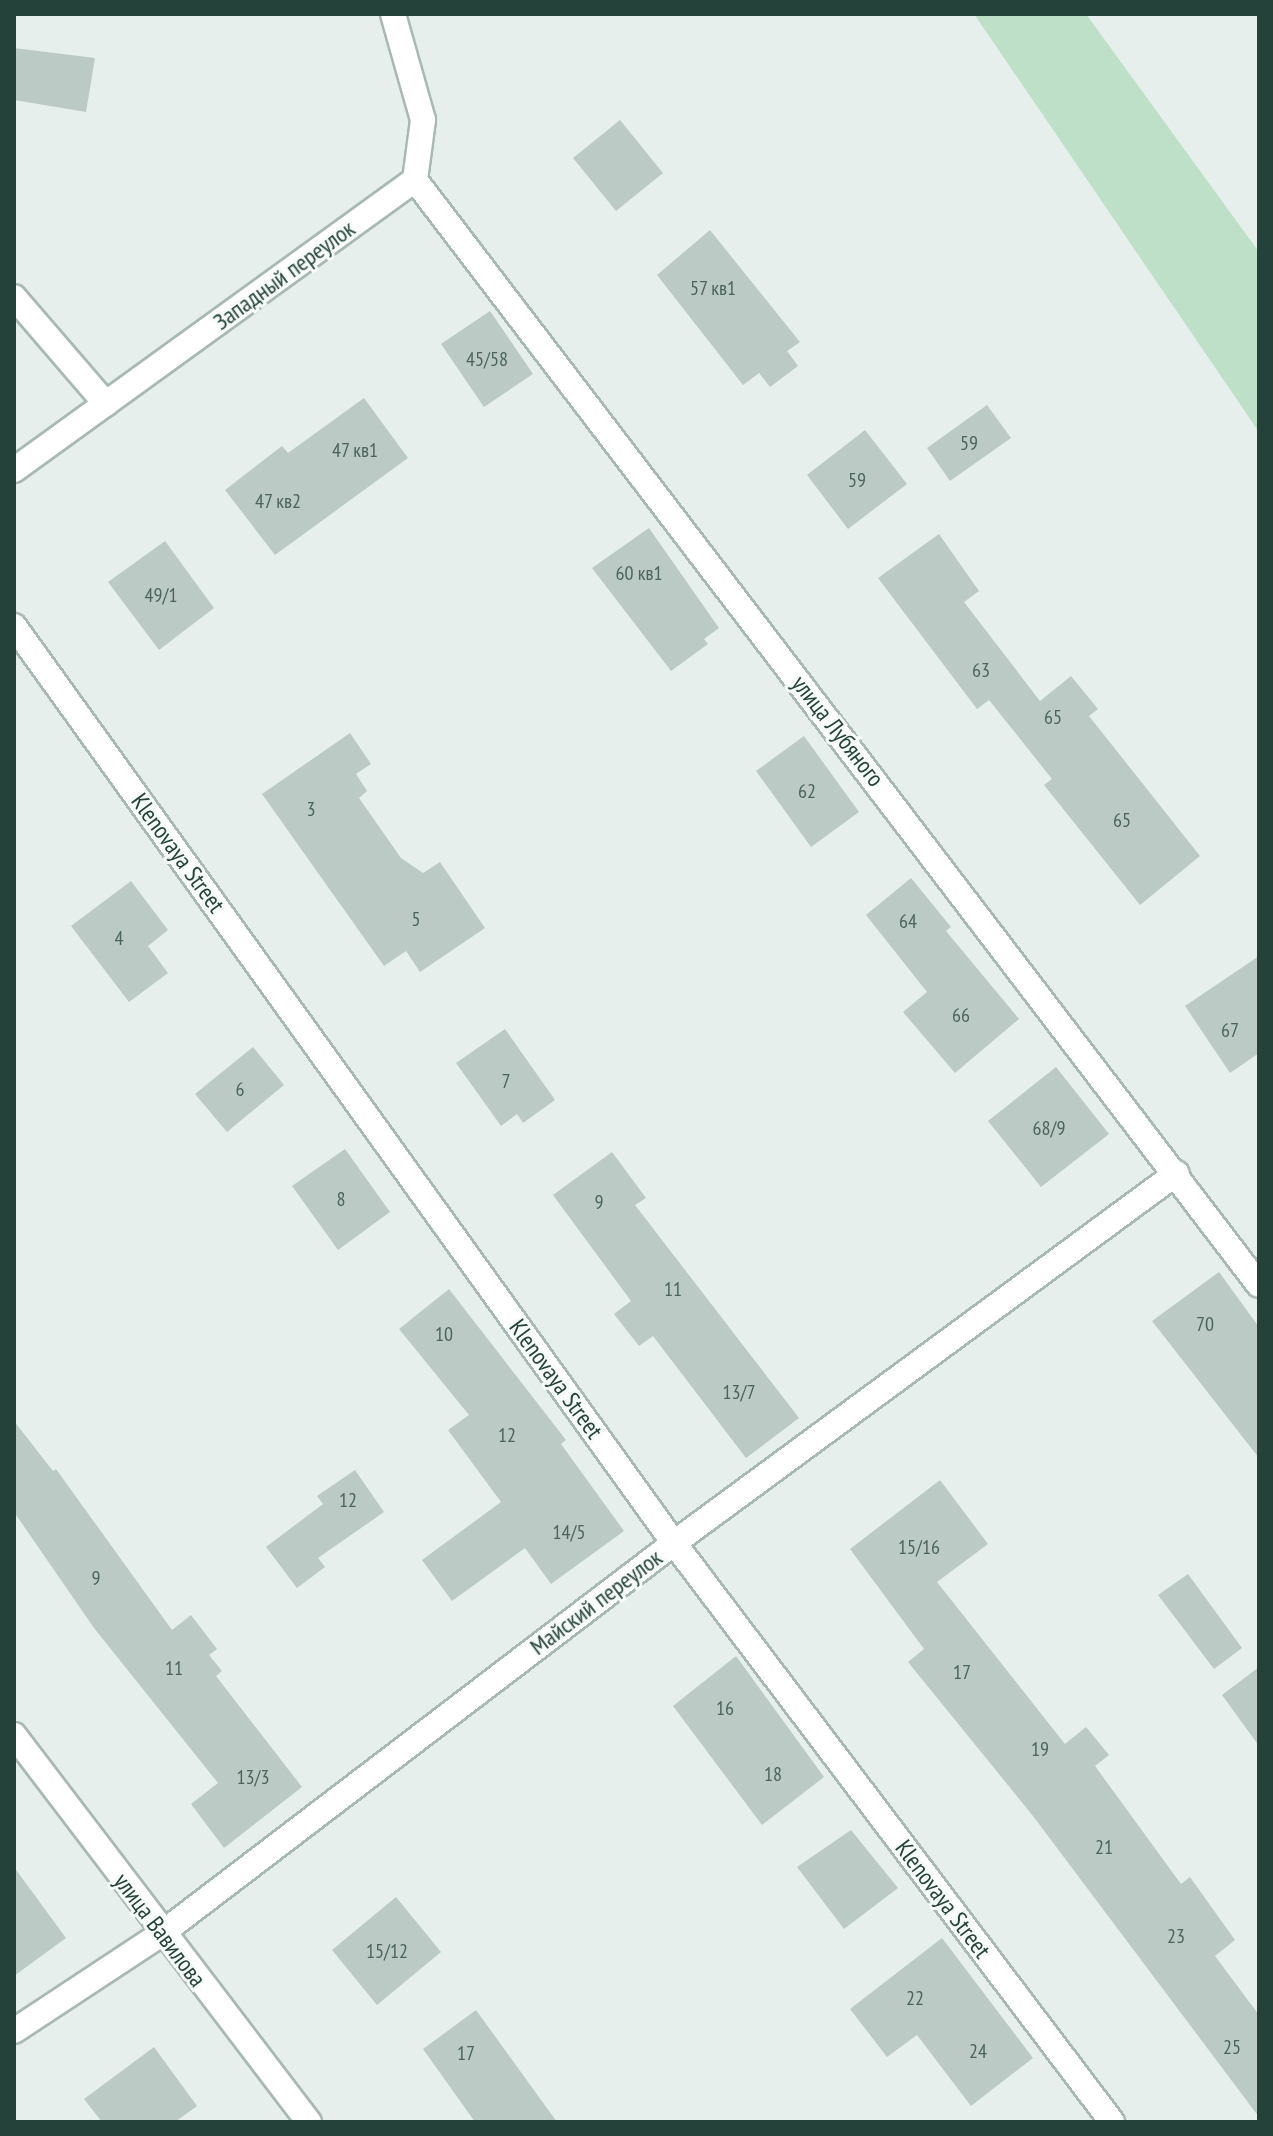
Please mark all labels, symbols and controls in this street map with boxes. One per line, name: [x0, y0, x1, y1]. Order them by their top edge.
street label: Западный переулок: [208, 214, 360, 336]
house number: 57 кв1: [689, 276, 737, 300]
house number: 45/58: [466, 347, 508, 371]
house number: 59: [960, 431, 978, 455]
house number: 47 кв1: [331, 438, 379, 462]
house number: 59: [848, 468, 866, 492]
house number: 47 кв2: [254, 489, 302, 513]
house number: 60 кв1: [615, 561, 663, 585]
house number: 49/1: [145, 583, 177, 607]
house number: 63: [972, 658, 990, 682]
street label: улица Лубяного: [786, 670, 890, 792]
house number: 65: [1044, 705, 1062, 729]
house number: 62: [798, 779, 816, 803]
street label: Klenovaya Street: [125, 788, 231, 918]
house number: 3: [307, 797, 315, 821]
house number: 65: [1113, 808, 1131, 832]
house number: 5: [412, 907, 420, 931]
house number: 64: [899, 909, 917, 933]
house number: 4: [115, 926, 123, 950]
house number: 66: [952, 1003, 970, 1027]
house number: 67: [1221, 1018, 1239, 1042]
house number: 7: [502, 1069, 510, 1093]
house number: 6: [236, 1077, 244, 1101]
house number: 68/9: [1033, 1116, 1065, 1140]
house number: 8: [337, 1187, 345, 1211]
house number: 9: [595, 1190, 603, 1214]
house number: 11: [664, 1277, 682, 1301]
house number: 70: [1196, 1312, 1214, 1336]
street label: Klenovaya Street: [503, 1314, 609, 1444]
house number: 10: [435, 1322, 453, 1346]
house number: 13/7: [723, 1380, 755, 1404]
house number: 12: [498, 1423, 516, 1447]
house number: 12: [339, 1488, 357, 1512]
house number: 14/5: [553, 1520, 585, 1544]
house number: 15/16: [898, 1535, 940, 1559]
street label: Майский переулок: [524, 1543, 668, 1661]
house number: 9: [92, 1566, 100, 1590]
house number: 11: [165, 1656, 183, 1680]
house number: 17: [953, 1660, 971, 1684]
house number: 16: [716, 1696, 734, 1720]
house number: 19: [1031, 1737, 1049, 1761]
house number: 18: [764, 1762, 782, 1786]
house number: 13/3: [237, 1765, 269, 1789]
street label: Klenovaya Street: [889, 1834, 997, 1964]
house number: 21: [1095, 1835, 1113, 1859]
street label: улица Вавилова: [108, 1867, 212, 1993]
house number: 23: [1167, 1924, 1185, 1948]
house number: 15/12: [366, 1939, 408, 1963]
house number: 22: [906, 1986, 924, 2010]
house number: 25: [1223, 2035, 1241, 2059]
house number: 24: [969, 2039, 987, 2063]
house number: 17: [457, 2041, 475, 2065]

